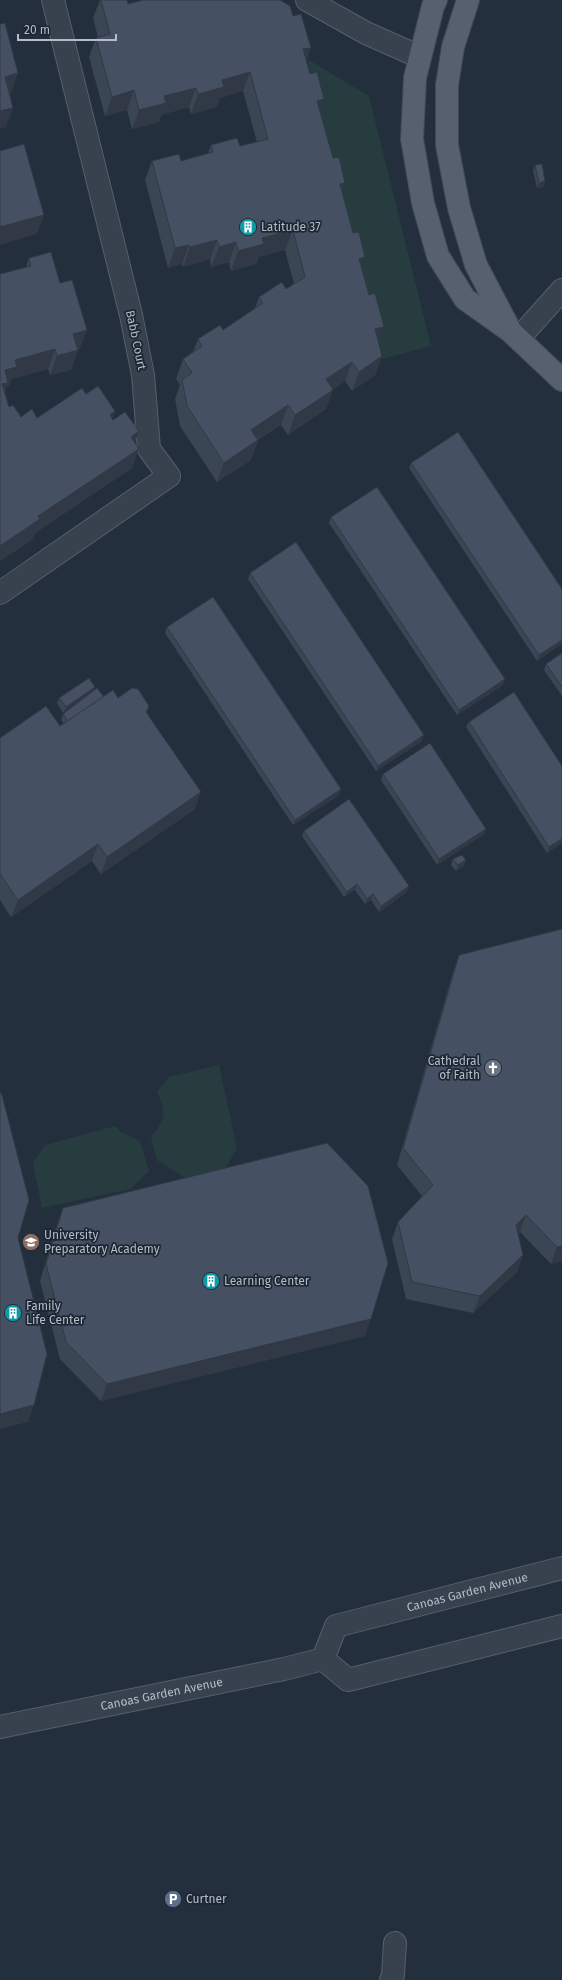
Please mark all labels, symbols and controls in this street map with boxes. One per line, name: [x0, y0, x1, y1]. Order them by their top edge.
scale bar: [18, 16, 116, 42]
text: 20 m: [24, 23, 50, 37]
building icon: Latitude 37: [238, 217, 258, 237]
place label: Latitude 37: [261, 220, 321, 234]
street label: Babb Court: [123, 309, 149, 372]
place label: Cathedral of Faith: [428, 1054, 480, 1082]
church icon: Cathedral of Faith: [483, 1058, 503, 1078]
place label: University Preparatory Academy: [44, 1228, 160, 1256]
school or university icon: University Preparatory Academy: [21, 1232, 41, 1252]
building icon: Learning Center: [201, 1271, 221, 1291]
place label: Learning Center: [224, 1274, 310, 1288]
place label: Family Life Center: [26, 1299, 85, 1327]
building icon: Family Life Center: [3, 1303, 23, 1323]
street label: Canoas Garden Avenue: [405, 1570, 529, 1615]
street label: Canoas Garden Avenue: [99, 1675, 224, 1713]
parking icon: Curtner: [163, 1889, 183, 1909]
place label: Curtner: [186, 1892, 227, 1906]

